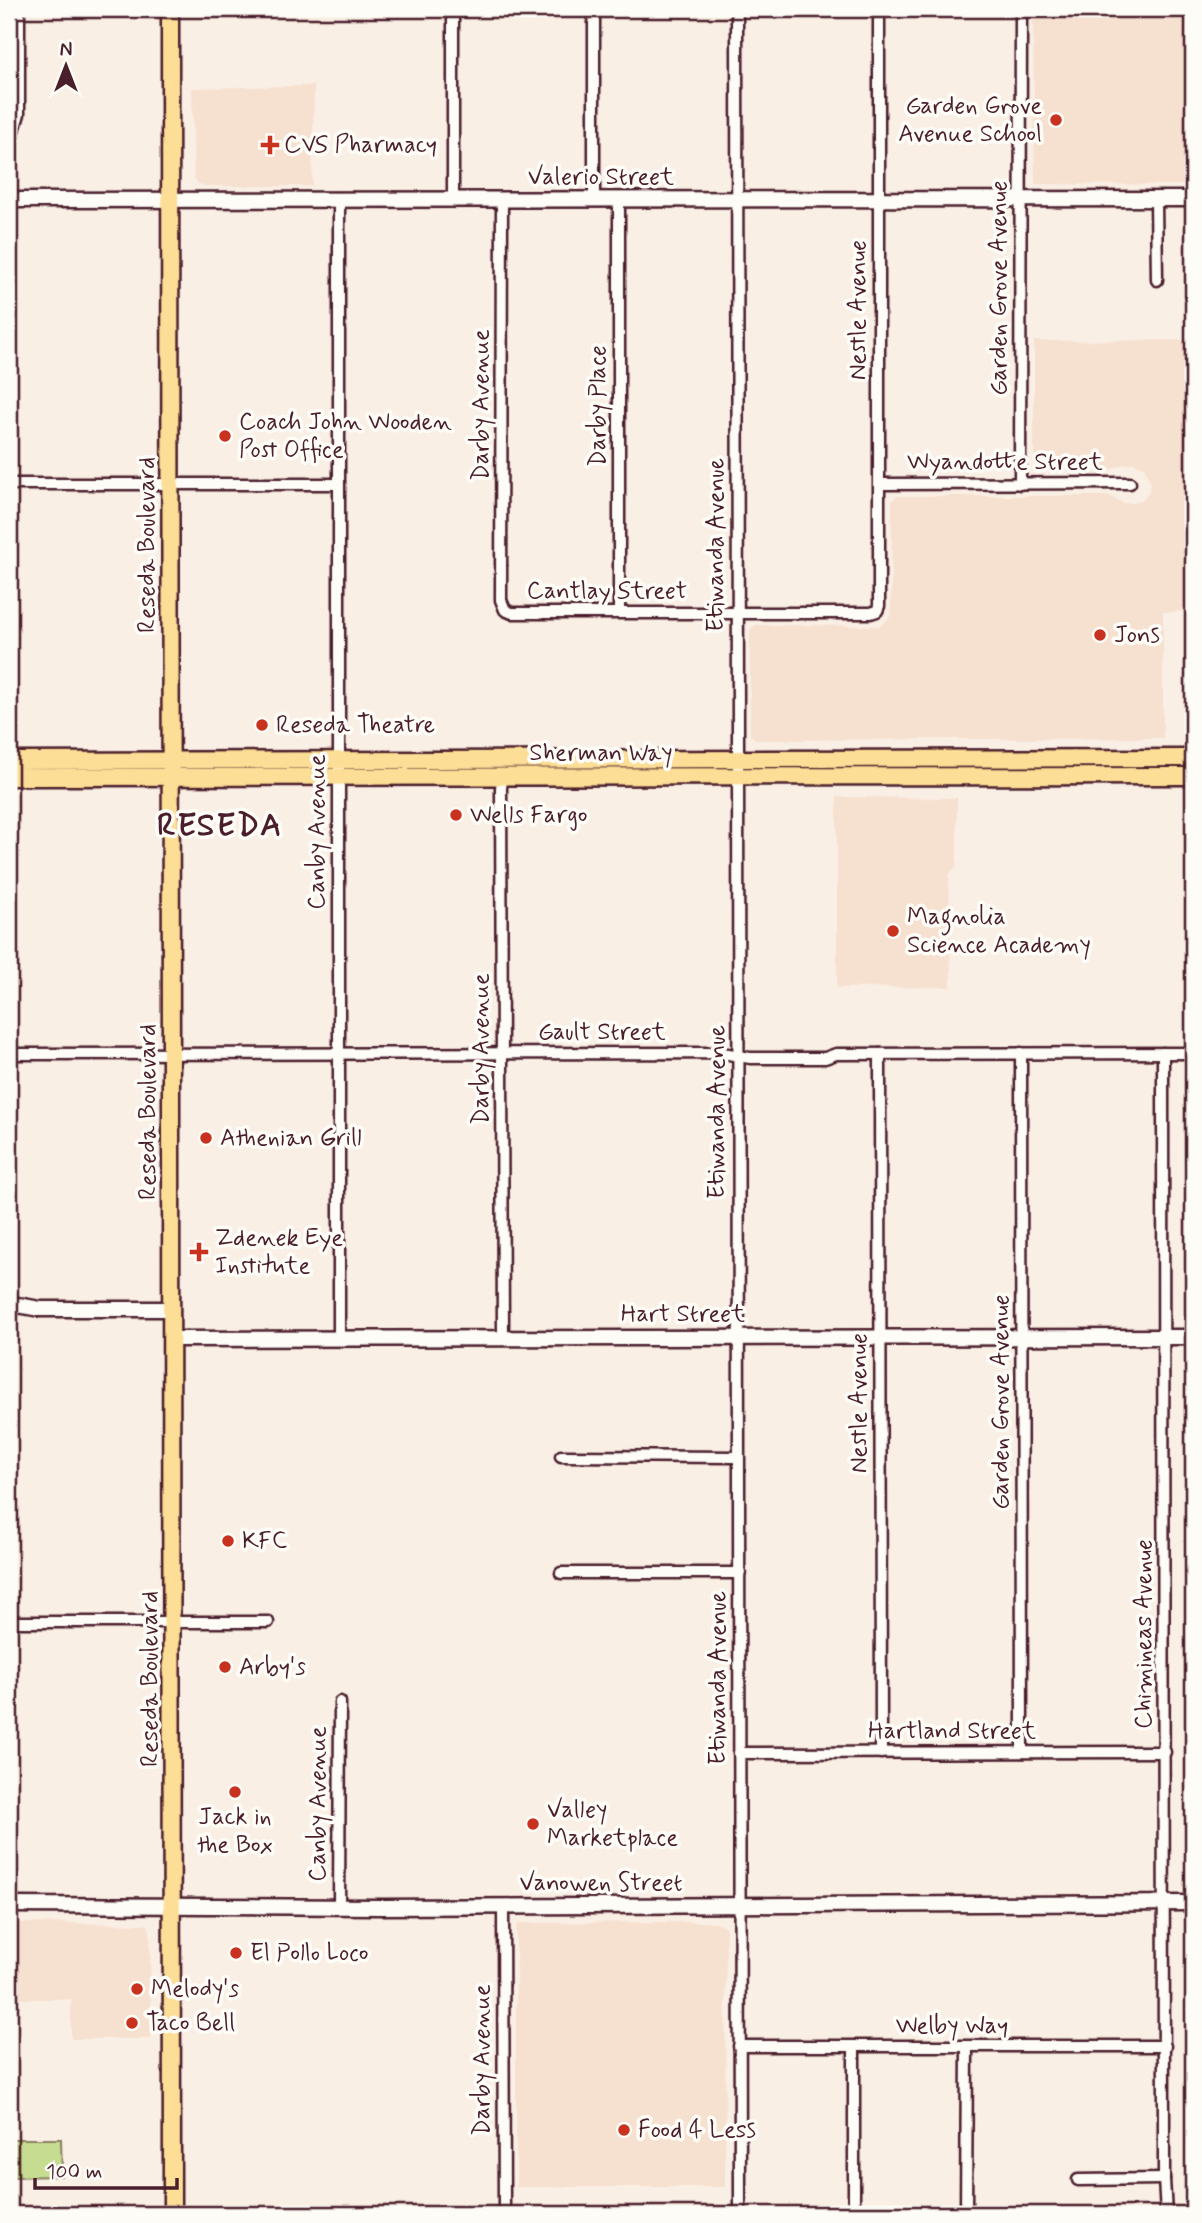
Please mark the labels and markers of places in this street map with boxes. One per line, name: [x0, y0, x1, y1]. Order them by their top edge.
place label: Garden Grove Avenue School: [898, 91, 1042, 150]
marker: Garden Grove Avenue School: [1048, 112, 1064, 128]
place label: CVS Pharmacy: [284, 130, 437, 161]
marker: CVS Pharmacy: [262, 137, 278, 153]
place label: Coach John Wooden Post Office: [239, 407, 452, 466]
marker: Coach John Wooden Post Office: [217, 428, 233, 444]
place label: Jons: [1114, 620, 1160, 651]
marker: Jons: [1092, 627, 1108, 643]
place label: Reseda Theatre: [276, 710, 435, 741]
marker: Reseda Theatre: [254, 717, 270, 733]
place label: Wells Fargo: [470, 800, 588, 831]
marker: Wells Fargo: [448, 807, 464, 823]
place label: Magnolia Science Academy: [907, 902, 1091, 961]
marker: Magnolia Science Academy: [885, 923, 901, 939]
place label: Athenian Grill: [220, 1123, 362, 1154]
marker: Athenian Grill: [198, 1130, 214, 1146]
place label: Zdenek Eye Institute: [215, 1223, 343, 1282]
marker: Zdenek Eye Institute: [189, 1242, 209, 1262]
place label: KFC: [242, 1526, 287, 1557]
marker: KFC: [220, 1533, 236, 1549]
place label: Arby's: [239, 1652, 306, 1683]
marker: Arby's: [217, 1659, 233, 1675]
marker: Jack in the Box: [227, 1784, 243, 1800]
place label: Valley Marketplace: [547, 1795, 678, 1854]
place label: Jack in the Box: [197, 1802, 273, 1861]
marker: Valley Marketplace: [525, 1816, 541, 1832]
place label: El Pollo Loco: [250, 1938, 368, 1969]
marker: El Pollo Loco: [228, 1945, 244, 1961]
place label: Melody's: [151, 1974, 240, 2005]
marker: Melody's: [129, 1981, 145, 1997]
place label: Taco Bell: [146, 2008, 235, 2039]
marker: Taco Bell: [124, 2015, 140, 2031]
place label: Food 4 Less: [638, 2115, 756, 2146]
marker: Food 4 Less: [616, 2122, 632, 2138]

